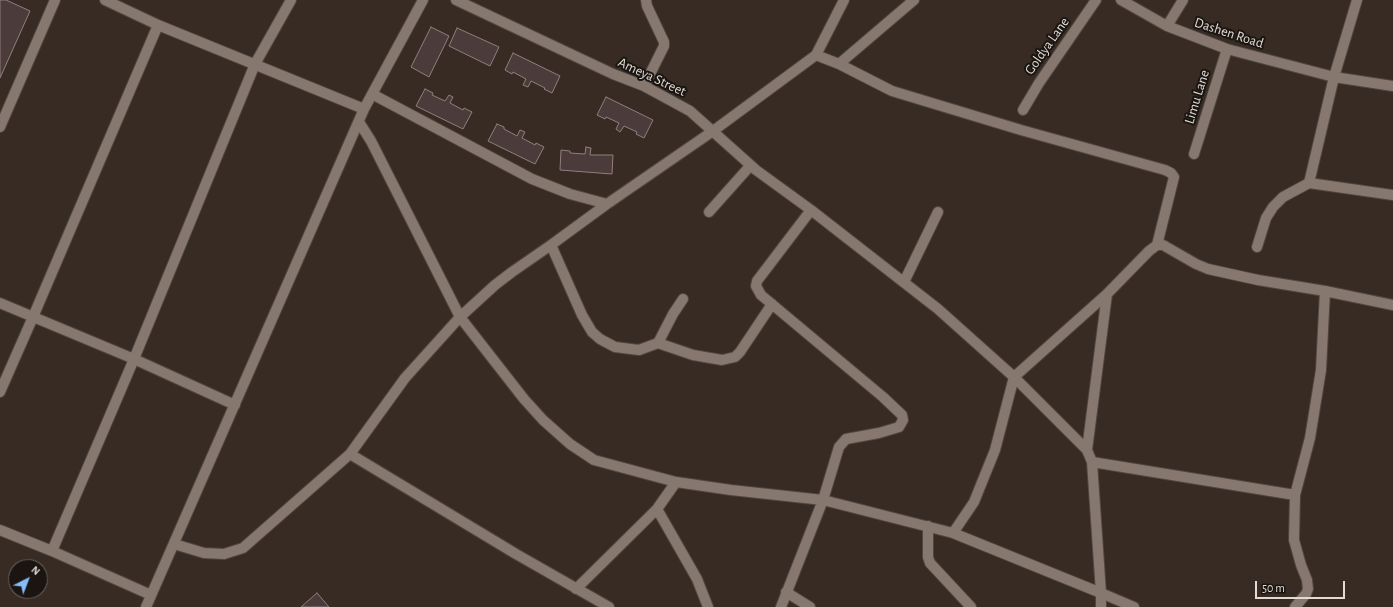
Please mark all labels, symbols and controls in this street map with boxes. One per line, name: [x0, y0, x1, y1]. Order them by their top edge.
street label: Goldya Lane: [1021, 14, 1073, 78]
street label: Dashen Road: [1192, 14, 1266, 52]
street label: Ameya Street: [615, 54, 689, 100]
street label: Limu Lane: [1181, 68, 1213, 126]
north arrow: [8, 559, 48, 599]
text: N: [29, 564, 42, 577]
scale bar: [1257, 573, 1347, 599]
text: 50 m: [1262, 582, 1285, 594]

